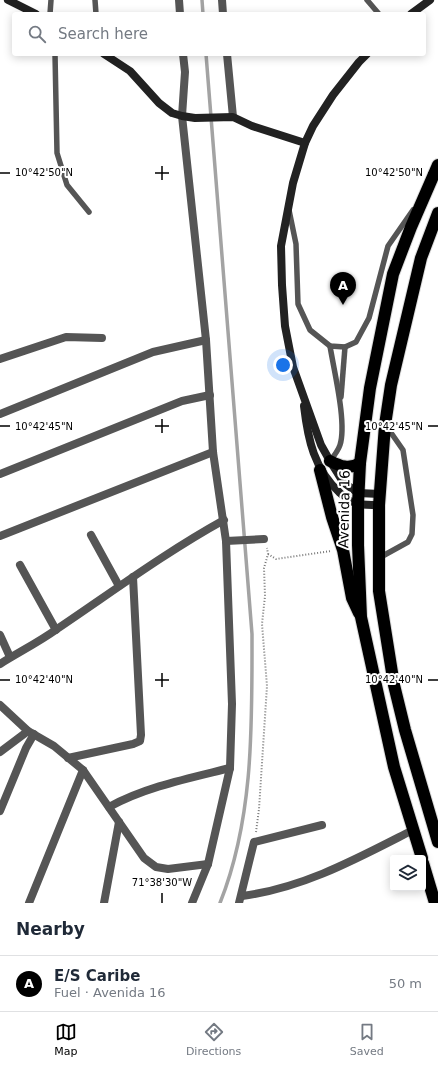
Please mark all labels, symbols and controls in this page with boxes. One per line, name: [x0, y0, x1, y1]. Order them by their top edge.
search box: [12, 12, 426, 56]
icon: search: [26, 23, 48, 45]
text: Search here: [58, 25, 148, 43]
text: 10°42'50"N: [15, 167, 73, 178]
text: 10°42'50"N: [365, 167, 423, 178]
pin: A: [330, 272, 356, 305]
your location: [273, 355, 293, 375]
text: 10°42'45"N: [15, 421, 73, 432]
text: 10°42'45"N: [365, 421, 423, 432]
street label: Avenida 16: [335, 470, 353, 548]
text: 10°42'40"N: [15, 674, 73, 685]
text: 10°42'40"N: [365, 674, 423, 685]
map controls: [390, 855, 426, 891]
button: layers: [390, 855, 426, 891]
text: 71°38'30"W: [132, 877, 192, 888]
text: Nearby: [16, 919, 85, 939]
text: E/S Caribe: [54, 967, 140, 985]
text: A: [24, 976, 34, 991]
text: 50 m: [389, 976, 422, 991]
text: Fuel · Avenida 16: [54, 985, 166, 1000]
tab: Map: [54, 1021, 77, 1058]
tab: Directions: [186, 1021, 241, 1058]
tab: Saved: [350, 1021, 384, 1058]

